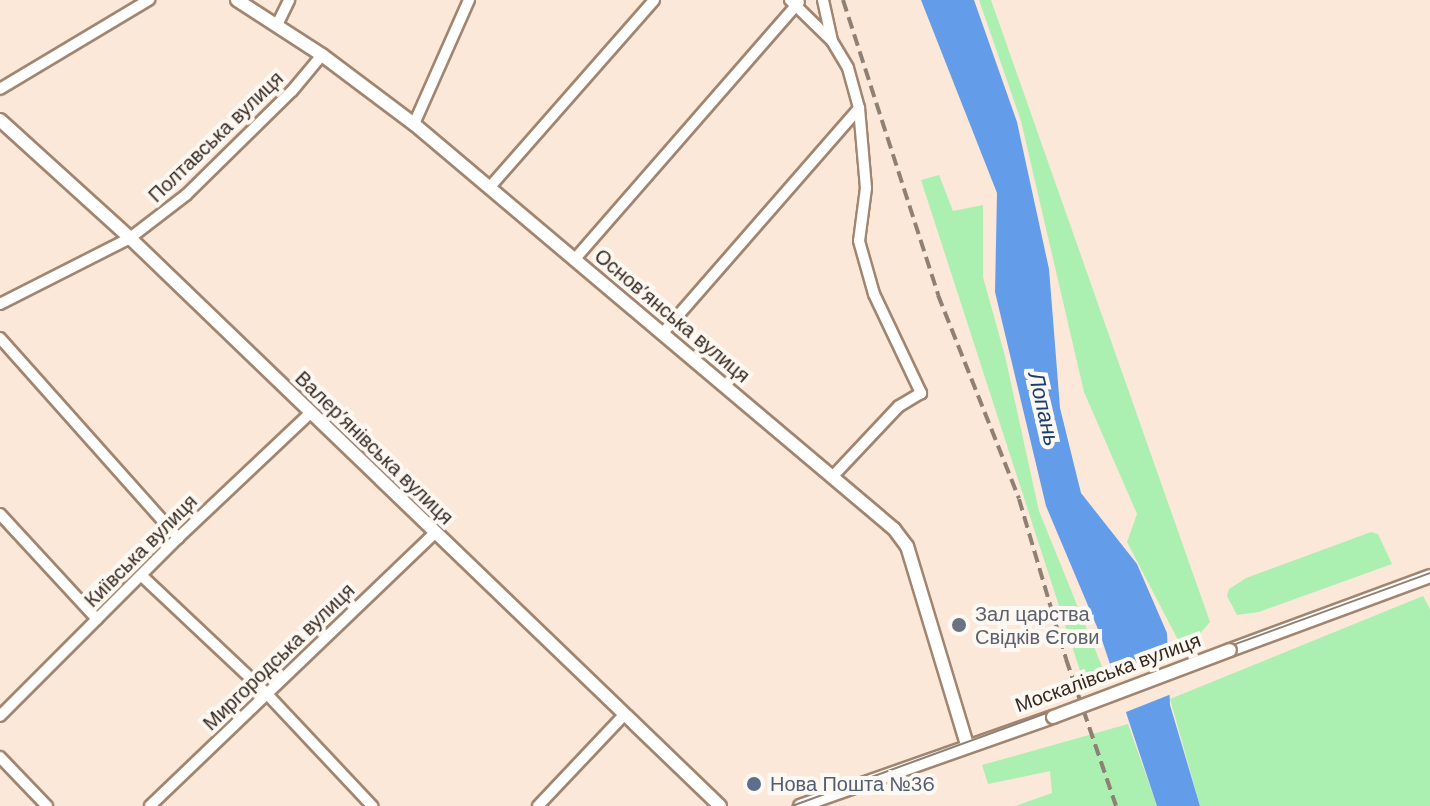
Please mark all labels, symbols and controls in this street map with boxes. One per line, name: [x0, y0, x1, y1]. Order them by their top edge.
street label: Полтавська вулиця: [144, 67, 288, 207]
street label: Основ’янська вулиця: [589, 244, 755, 388]
street label: Валер’янівська вулиця: [290, 366, 458, 530]
water label: Лопань: [1023, 369, 1065, 449]
street label: Київська вулиця: [80, 490, 202, 612]
street label: Миргородська вулиця: [198, 578, 360, 736]
place label: Зал царства Свідків Єгови: [975, 602, 1099, 649]
marker: Зал царства Свідків Єгови: [950, 616, 968, 634]
street label: Москалівська вулиця: [1012, 628, 1204, 718]
place label: Нова Пошта №36: [770, 772, 935, 796]
marker: Нова Пошта №36: [745, 775, 763, 793]

